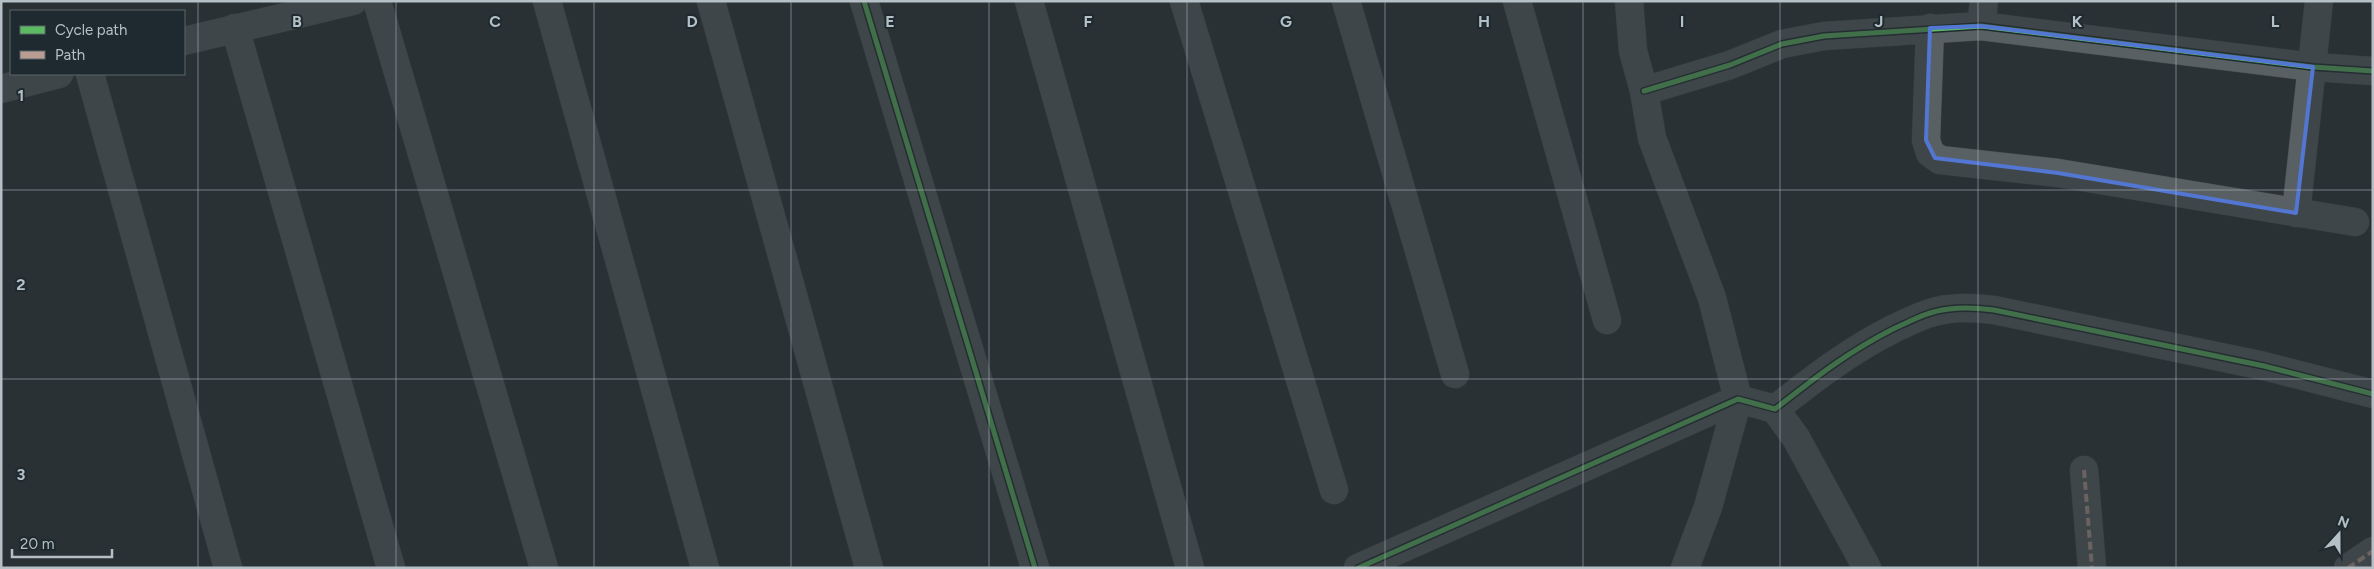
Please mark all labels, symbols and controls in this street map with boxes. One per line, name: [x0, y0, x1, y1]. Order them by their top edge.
legend: [10, 10, 185, 75]
text: B: [292, 12, 302, 31]
text: C: [489, 12, 501, 31]
text: D: [686, 12, 698, 31]
text: E: [885, 12, 895, 31]
text: F: [1084, 12, 1093, 31]
text: G: [1280, 12, 1292, 31]
text: H: [1478, 12, 1490, 31]
text: I: [1680, 12, 1684, 31]
text: J: [1875, 12, 1883, 31]
text: K: [2072, 12, 2083, 31]
text: L: [2271, 12, 2280, 31]
text: Cycle path: [55, 21, 127, 39]
text: Path: [55, 46, 85, 64]
text: 1: [18, 86, 24, 105]
text: 2: [16, 275, 26, 294]
text: 3: [17, 465, 26, 484]
north arrow: [2314, 509, 2364, 559]
text: N: [2335, 512, 2352, 532]
scale bar: [12, 526, 112, 558]
text: 20 m: [20, 535, 54, 553]

